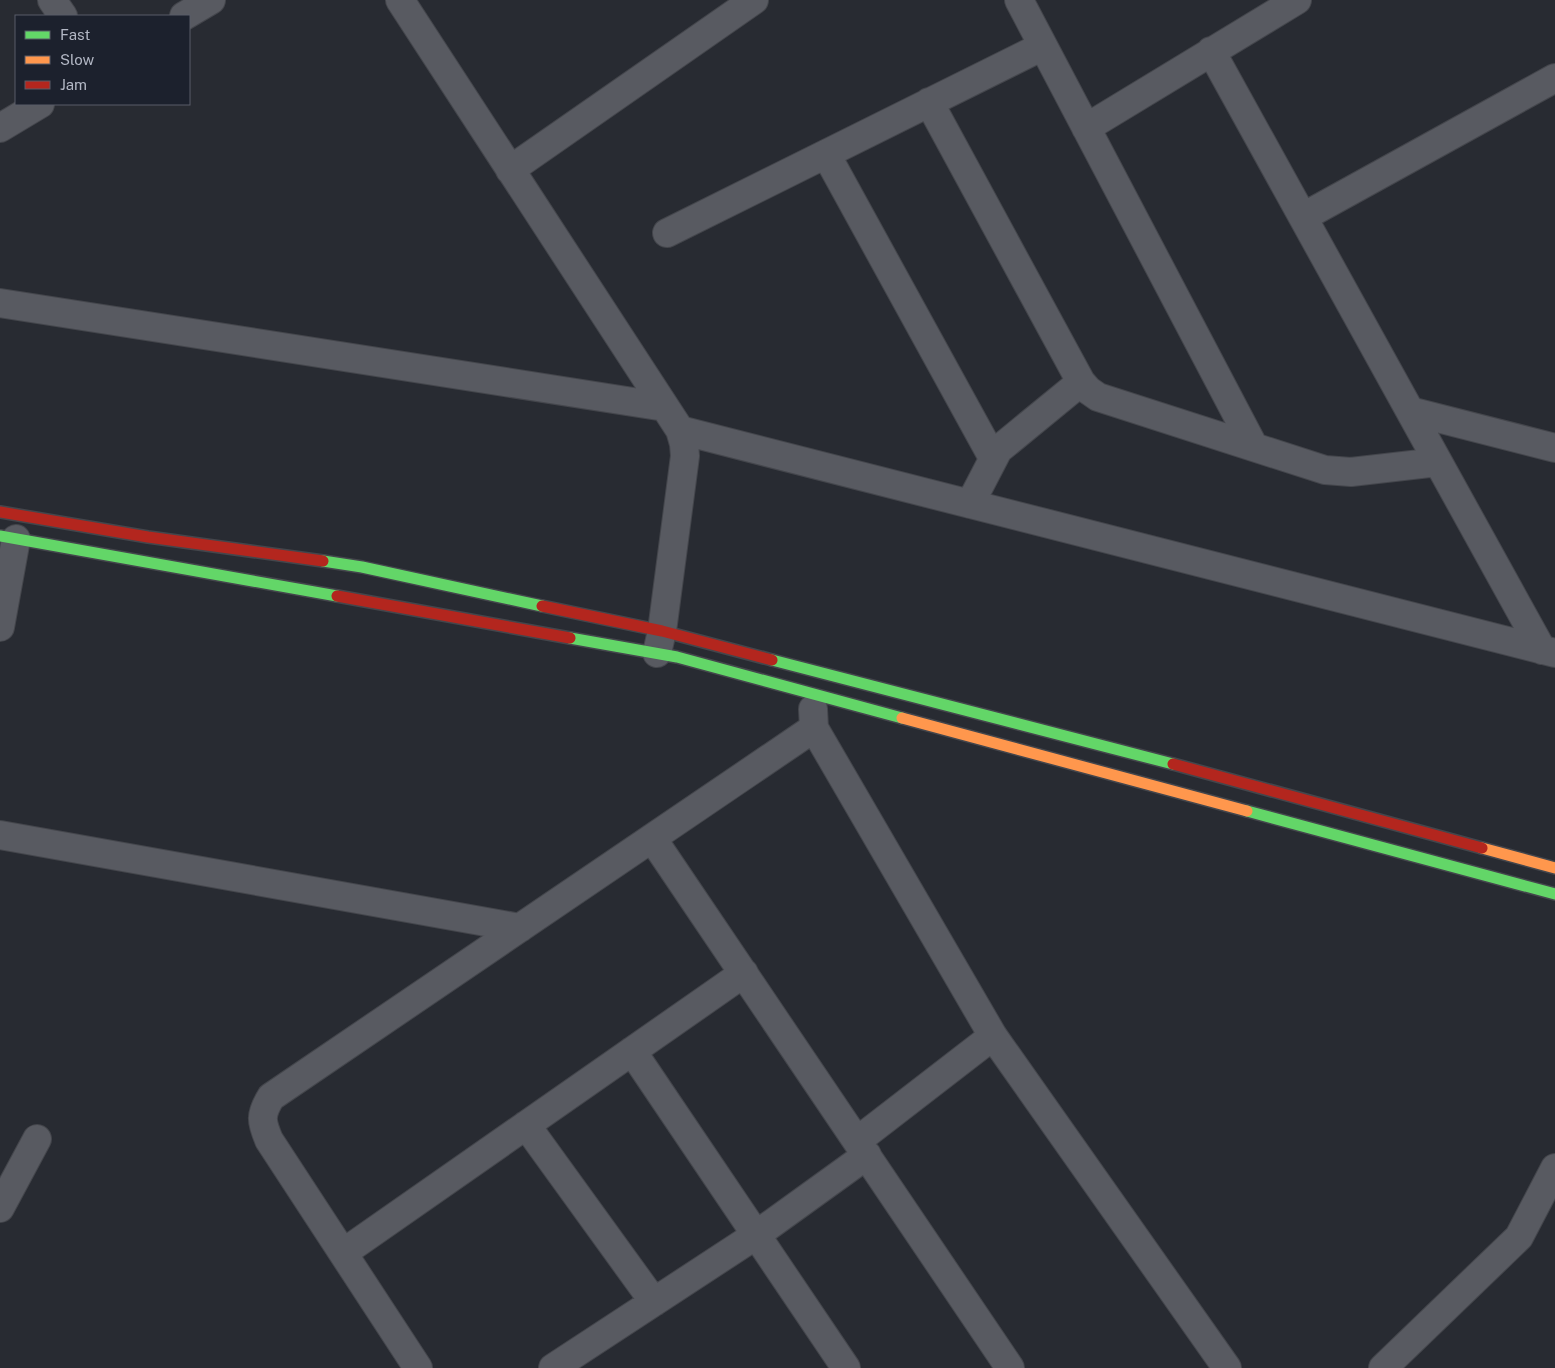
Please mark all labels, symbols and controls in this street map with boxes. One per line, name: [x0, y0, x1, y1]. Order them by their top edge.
legend: [15, 15, 190, 105]
text: Fast: [60, 26, 90, 43]
text: Slow: [60, 51, 95, 68]
text: Jam: [60, 76, 87, 93]

